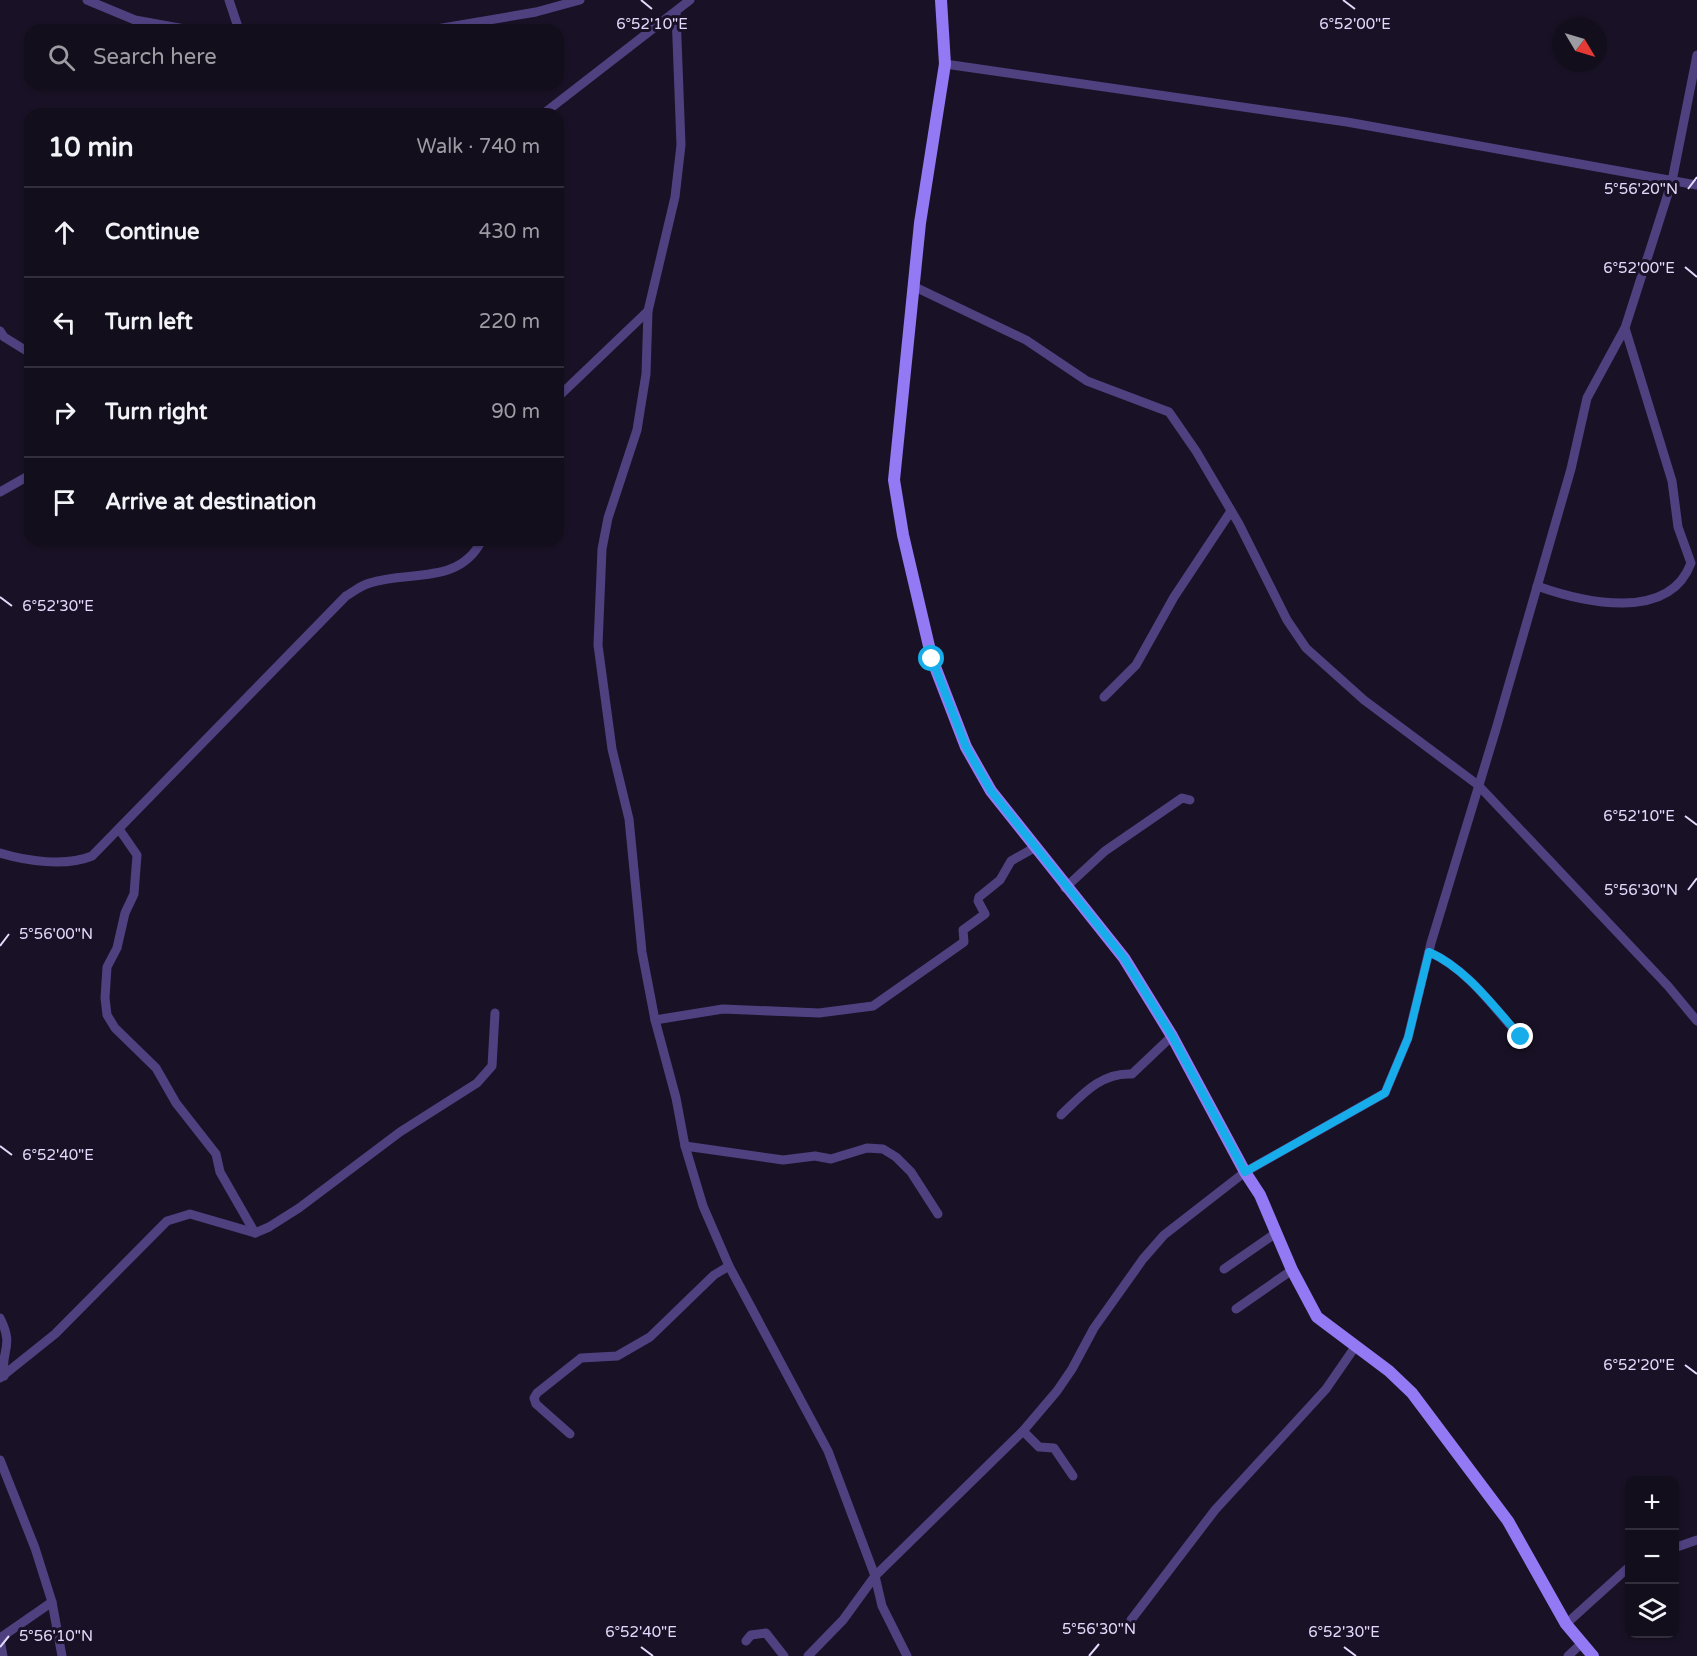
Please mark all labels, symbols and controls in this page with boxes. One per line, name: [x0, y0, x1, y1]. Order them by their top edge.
text: 6°52'10"E: [616, 15, 688, 33]
text: 6°52'00"E: [1319, 15, 1391, 33]
north arrow: [1553, 18, 1607, 72]
search box: [24, 24, 564, 90]
icon: search: [45, 41, 78, 74]
text: Search here: [93, 44, 217, 70]
text: 10 min: [48, 132, 134, 163]
text: Walk · 740 m: [417, 135, 540, 159]
text: 5°56'20"N: [1604, 180, 1678, 198]
icon: ahead: [48, 216, 81, 249]
text: Continue: [105, 219, 200, 245]
text: 430 m: [479, 220, 540, 244]
text: 6°52'00"E: [1603, 259, 1675, 277]
icon: left: [48, 306, 81, 339]
text: Turn left: [105, 309, 193, 335]
text: 220 m: [479, 310, 540, 334]
icon: right: [48, 396, 81, 429]
text: Turn right: [105, 399, 207, 425]
text: 90 m: [491, 400, 540, 424]
icon: arrive: [48, 486, 81, 519]
text: Arrive at destination: [105, 489, 316, 515]
text: 6°52'30"E: [22, 597, 94, 615]
route start: [918, 645, 944, 671]
text: 6°52'10"E: [1603, 807, 1675, 825]
text: 5°56'30"N: [1604, 881, 1678, 899]
text: 5°56'00"N: [19, 925, 93, 943]
route end: [1507, 1023, 1533, 1049]
text: 6°52'40"E: [22, 1146, 94, 1164]
text: 6°52'20"E: [1603, 1356, 1675, 1374]
map controls: [1625, 1476, 1679, 1638]
button: +: [1625, 1476, 1679, 1530]
button: −: [1625, 1530, 1679, 1584]
button: layers: [1625, 1584, 1679, 1638]
text: 5°56'30"N: [1062, 1620, 1136, 1638]
text: 6°52'40"E: [605, 1623, 677, 1641]
text: 6°52'30"E: [1308, 1623, 1380, 1641]
text: 5°56'10"N: [19, 1627, 93, 1645]

